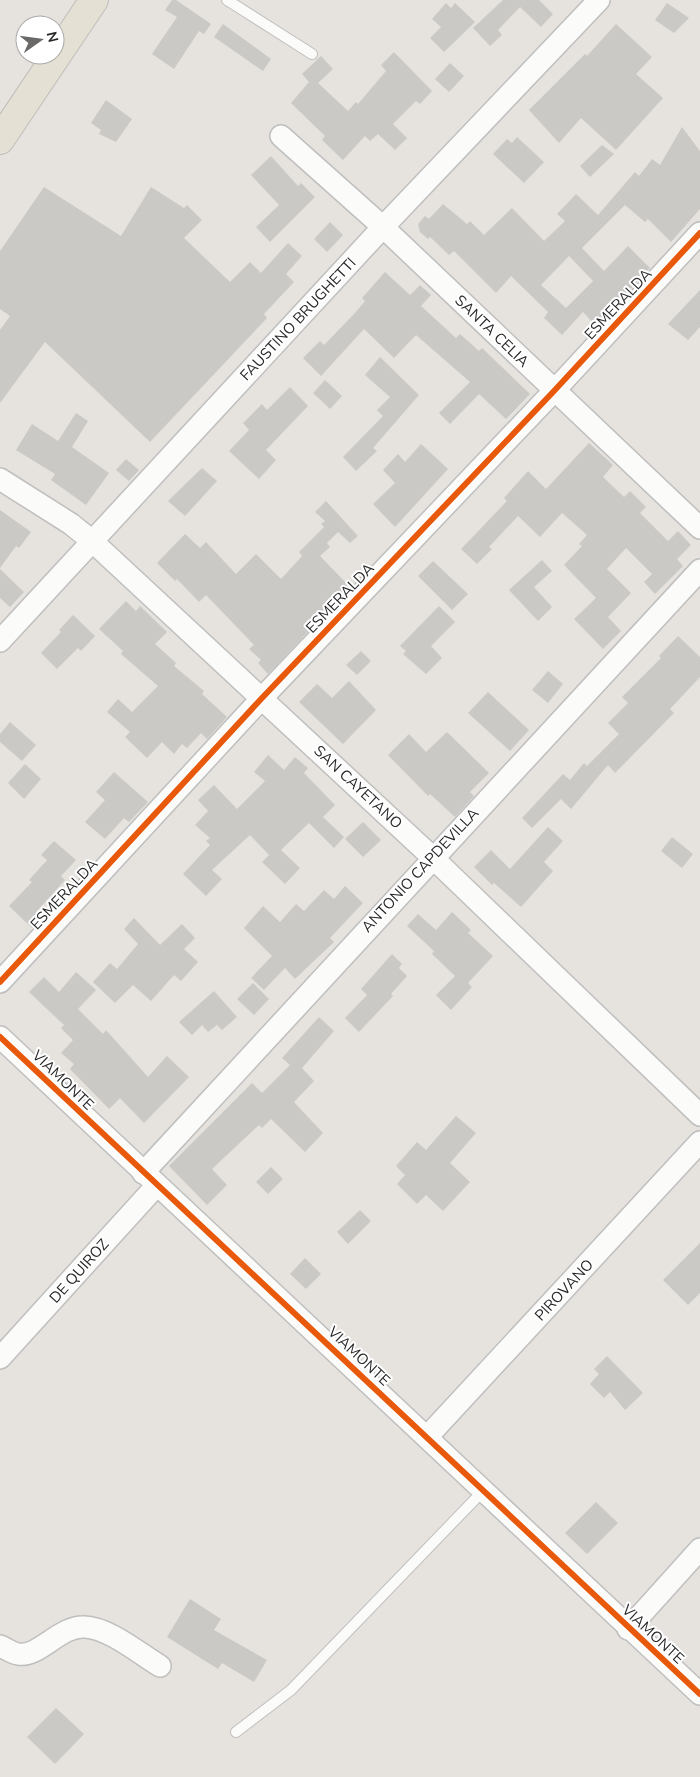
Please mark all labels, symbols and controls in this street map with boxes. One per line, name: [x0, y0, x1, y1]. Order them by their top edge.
north arrow: [15, 15, 65, 65]
text: N: [42, 30, 63, 44]
street label: FAUSTINO BRUGHETTI: [236, 253, 360, 385]
street label: ESMERALDA: [580, 264, 656, 344]
street label: SANTA CELIA: [451, 291, 533, 371]
street label: ESMERALDA: [301, 559, 379, 637]
street label: SAN CAYETANO: [309, 741, 407, 833]
street label: ANTONIO CAPDEVILLA: [357, 803, 483, 937]
street label: ESMERALDA: [26, 854, 102, 934]
street label: VIAMONTE: [27, 1045, 98, 1114]
street label: DE QUIROZ: [45, 1234, 113, 1307]
street label: PIROVANO: [530, 1255, 598, 1325]
street label: VIAMONTE: [323, 1321, 394, 1390]
street label: VIAMONTE: [617, 1599, 688, 1668]

